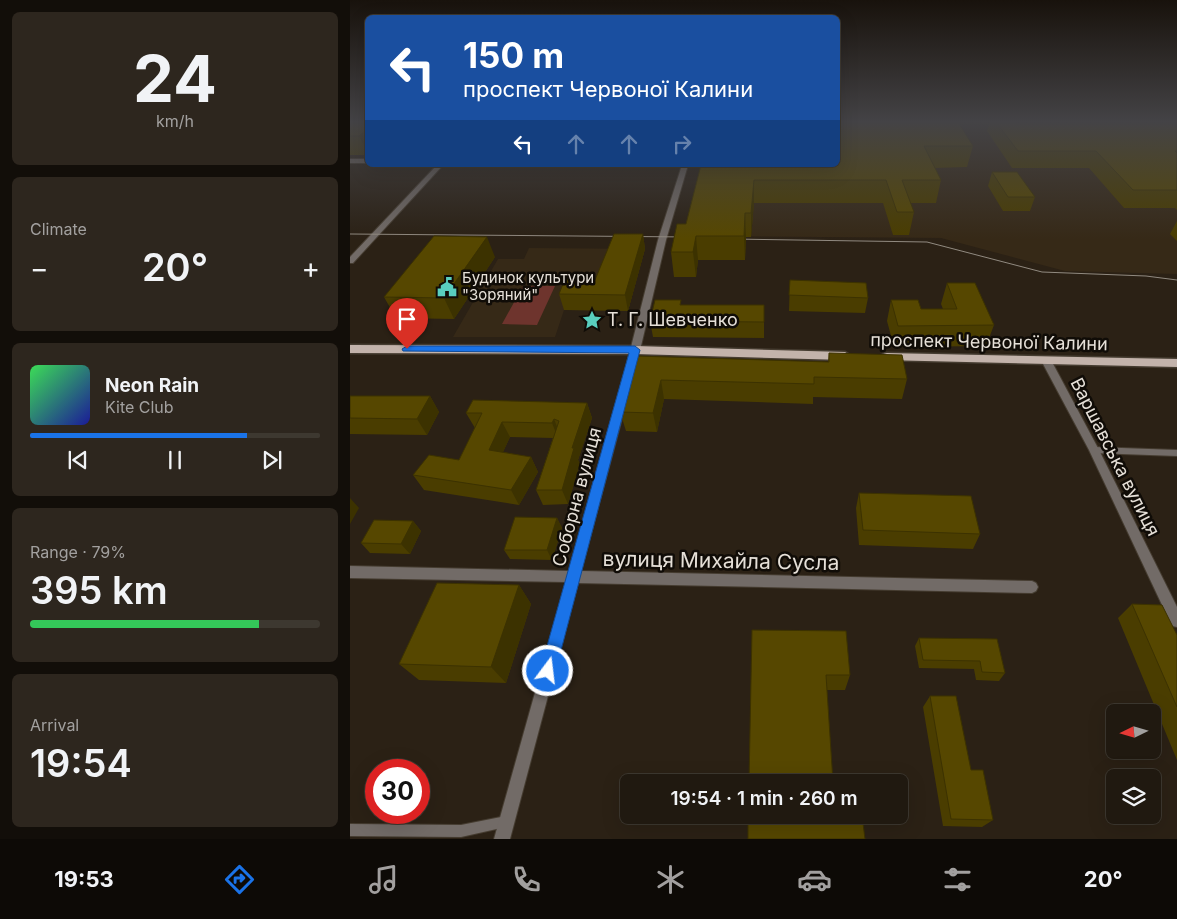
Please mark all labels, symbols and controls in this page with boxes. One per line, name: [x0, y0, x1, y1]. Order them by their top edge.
text: 150 m: [463, 34, 564, 76]
icon: left: [380, 35, 445, 100]
text: 24: [133, 39, 217, 118]
text: проспект Червоної Калини: [463, 76, 753, 102]
text: km/h: [156, 111, 194, 131]
icon: left: [509, 130, 537, 158]
icon: ahead: [562, 130, 590, 158]
icon: ahead: [615, 130, 643, 158]
icon: right: [668, 130, 696, 158]
text: Climate: [30, 219, 87, 239]
text: 20°: [142, 244, 208, 290]
text: −: [30, 251, 49, 285]
text: +: [301, 251, 320, 285]
place label: Будинок культури "Зоряний": [462, 268, 594, 304]
public building icon: Будинок культури "Зоряний": [436, 276, 458, 298]
pin: [386, 298, 428, 349]
icon: arrive: [393, 305, 421, 333]
place icon: Т. Г. Шевченко: [581, 309, 603, 331]
place label: Т. Г. Шевченко: [607, 309, 738, 330]
street label: проспект Червоної Калини: [870, 329, 1108, 354]
text: Neon Rain: [105, 374, 199, 397]
street label: Варшавська вулиця: [1066, 374, 1164, 539]
text: Kite Club: [105, 397, 174, 417]
street label: Соборна вулиця: [548, 425, 605, 569]
icon: previous: [64, 446, 92, 474]
icon: pause: [161, 446, 189, 474]
icon: next: [258, 446, 286, 474]
text: Range · 79%: [30, 542, 126, 562]
street label: вулиця Михайла Сусла: [602, 546, 840, 575]
text: 395 km: [30, 567, 168, 613]
position arrow: [521, 644, 573, 696]
north arrow: [1106, 704, 1161, 759]
map controls: [1106, 704, 1161, 824]
text: Arrival: [30, 715, 79, 735]
text: 19:54: [30, 740, 132, 786]
speed limit sign: 30: [365, 759, 430, 824]
button: layers: [1106, 769, 1161, 824]
text: 19:54 · 1 min · 260 m: [670, 787, 858, 810]
icon: directions: [222, 862, 257, 897]
icon: music: [366, 862, 401, 897]
icon: phone: [509, 862, 544, 897]
icon: climate: [653, 862, 688, 897]
icon: car: [797, 862, 832, 897]
icon: filters: [940, 862, 975, 897]
text: 19:53: [54, 866, 114, 892]
text: 20°: [1084, 866, 1123, 892]

